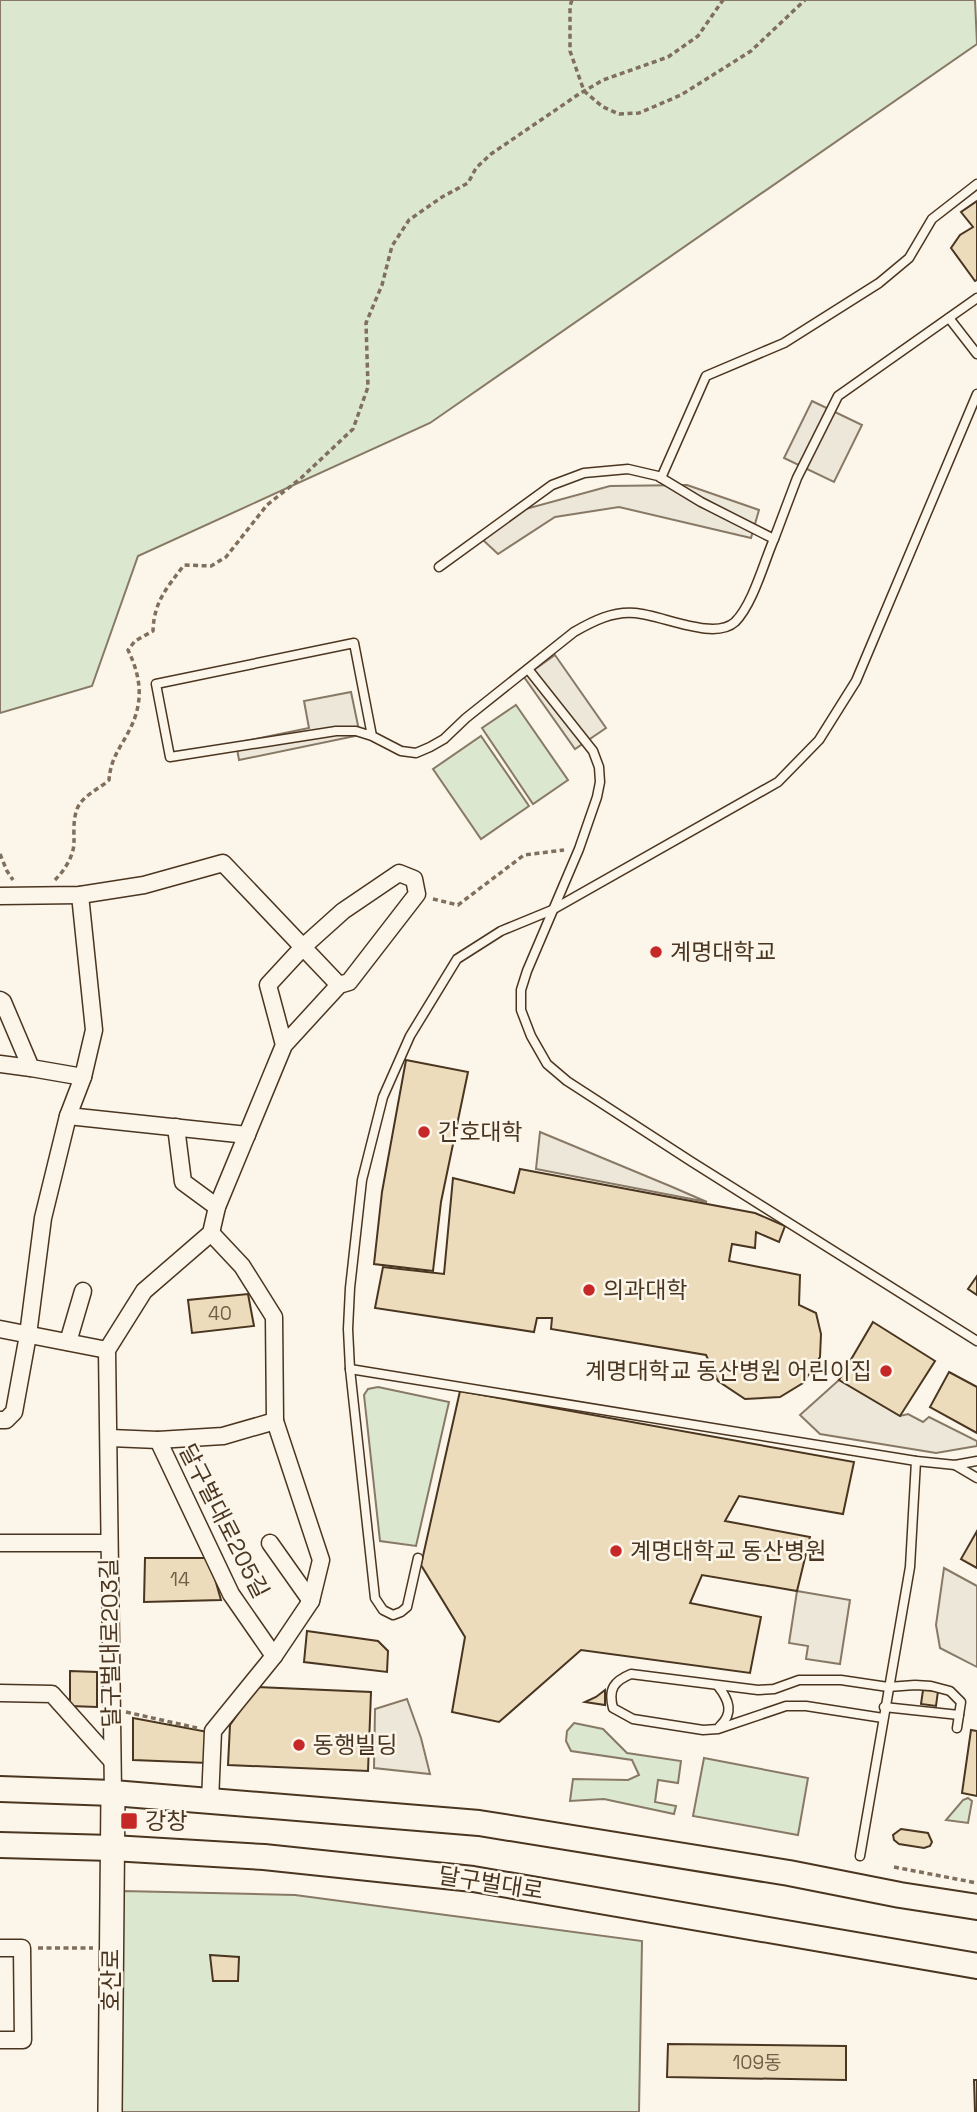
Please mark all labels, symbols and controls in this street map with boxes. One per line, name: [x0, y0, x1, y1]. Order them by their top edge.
place label: 계명대학교: [670, 937, 776, 967]
marker: 계명대학교: [648, 944, 664, 960]
place label: 간호대학: [438, 1117, 523, 1147]
marker: 간호대학: [416, 1124, 432, 1140]
place label: 의과대학: [603, 1275, 688, 1305]
marker: 의과대학: [581, 1282, 597, 1298]
house number: 40: [208, 1301, 232, 1326]
place label: 계명대학교 동산병원 어린이집: [585, 1356, 872, 1386]
marker: 계명대학교 동산병원 어린이집: [878, 1363, 894, 1379]
street label: 달구벌대로205길: [172, 1439, 276, 1603]
place label: 계명대학교 동산병원: [630, 1536, 826, 1566]
marker: 계명대학교 동산병원: [608, 1543, 624, 1559]
street label: 달구벌대로203길: [94, 1558, 126, 1728]
house number: 14: [170, 1567, 190, 1592]
place label: 동행빌딩: [313, 1730, 398, 1760]
marker: 동행빌딩: [291, 1737, 307, 1753]
place label: 강창: [145, 1806, 187, 1836]
marker: 강창: [119, 1811, 139, 1831]
street label: 달구벌대로: [436, 1860, 546, 1906]
street label: 호산로: [96, 1948, 126, 2012]
house number: 109동: [732, 2050, 782, 2075]

